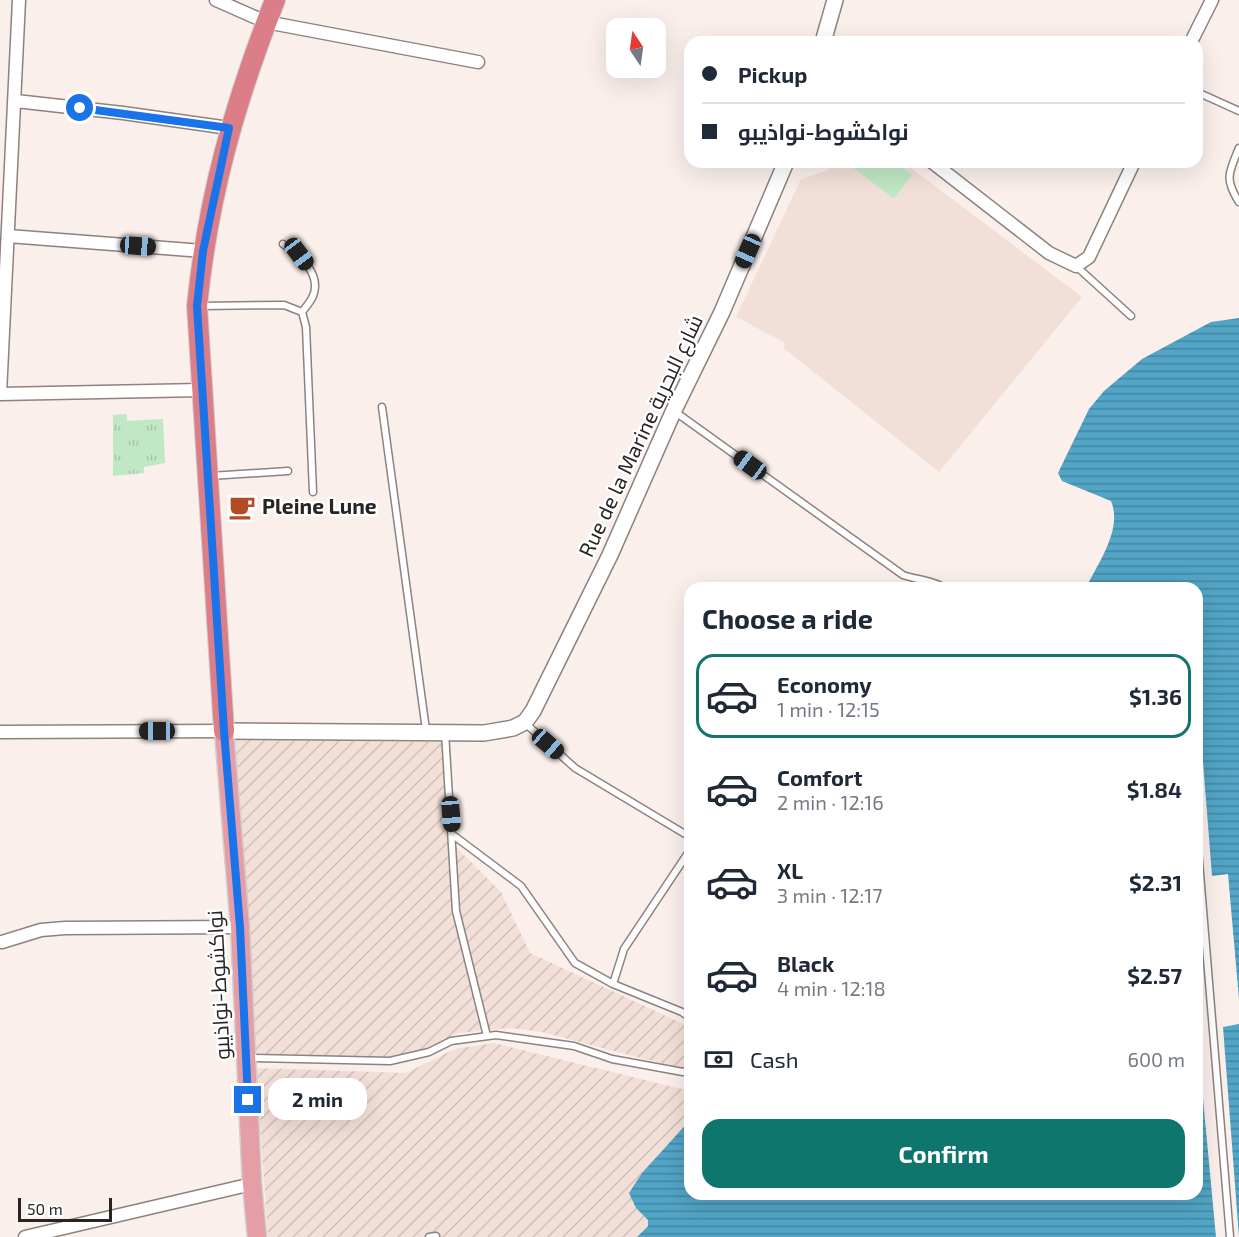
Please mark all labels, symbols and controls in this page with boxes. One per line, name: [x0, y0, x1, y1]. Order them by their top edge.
north arrow: [606, 18, 666, 78]
map controls: [606, 18, 666, 78]
text: Pickup: [738, 61, 807, 87]
route start: [66, 94, 93, 121]
text: نواكشوط-نواذيبو: [738, 118, 909, 144]
car: [732, 231, 764, 271]
car: [281, 234, 317, 274]
car: [119, 236, 157, 256]
street label: Rue de la Marine شارع البحرية: [572, 310, 710, 562]
car: [730, 447, 770, 483]
cafe icon: Pleine Lune: [227, 492, 257, 522]
place label: Pleine Lune: [262, 493, 377, 518]
text: Choose a ride: [702, 602, 873, 634]
icon: car: [705, 669, 759, 723]
text: Economy: [777, 671, 872, 697]
text: $1.36: [1129, 683, 1182, 709]
text: 1 min · 12:15: [777, 697, 880, 721]
car: [139, 722, 175, 740]
car: [529, 725, 567, 763]
icon: car: [705, 762, 759, 816]
text: Comfort: [777, 764, 862, 790]
text: $1.84: [1127, 776, 1182, 802]
text: 2 min · 12:16: [777, 790, 884, 814]
car: [440, 795, 462, 833]
icon: car: [705, 855, 759, 909]
text: XL: [777, 857, 803, 883]
text: $2.31: [1129, 869, 1182, 895]
text: 3 min · 12:17: [777, 883, 882, 907]
street label: نواكشوط-نواذيبو: [201, 910, 235, 1060]
icon: car: [705, 948, 759, 1002]
text: Black: [777, 950, 834, 976]
text: $2.57: [1127, 962, 1182, 988]
text: 4 min · 12:18: [777, 976, 886, 1000]
icon: cash: [702, 1043, 735, 1076]
text: Cash: [750, 1046, 799, 1072]
text: 600 m: [1127, 1047, 1185, 1071]
callout: 2 min: [269, 1079, 368, 1121]
route end: [234, 1086, 261, 1113]
text: 2 min: [292, 1087, 343, 1111]
button: Confirm: [702, 1119, 1185, 1188]
scale bar: [18, 1195, 112, 1222]
text: 50 m: [27, 1199, 63, 1218]

